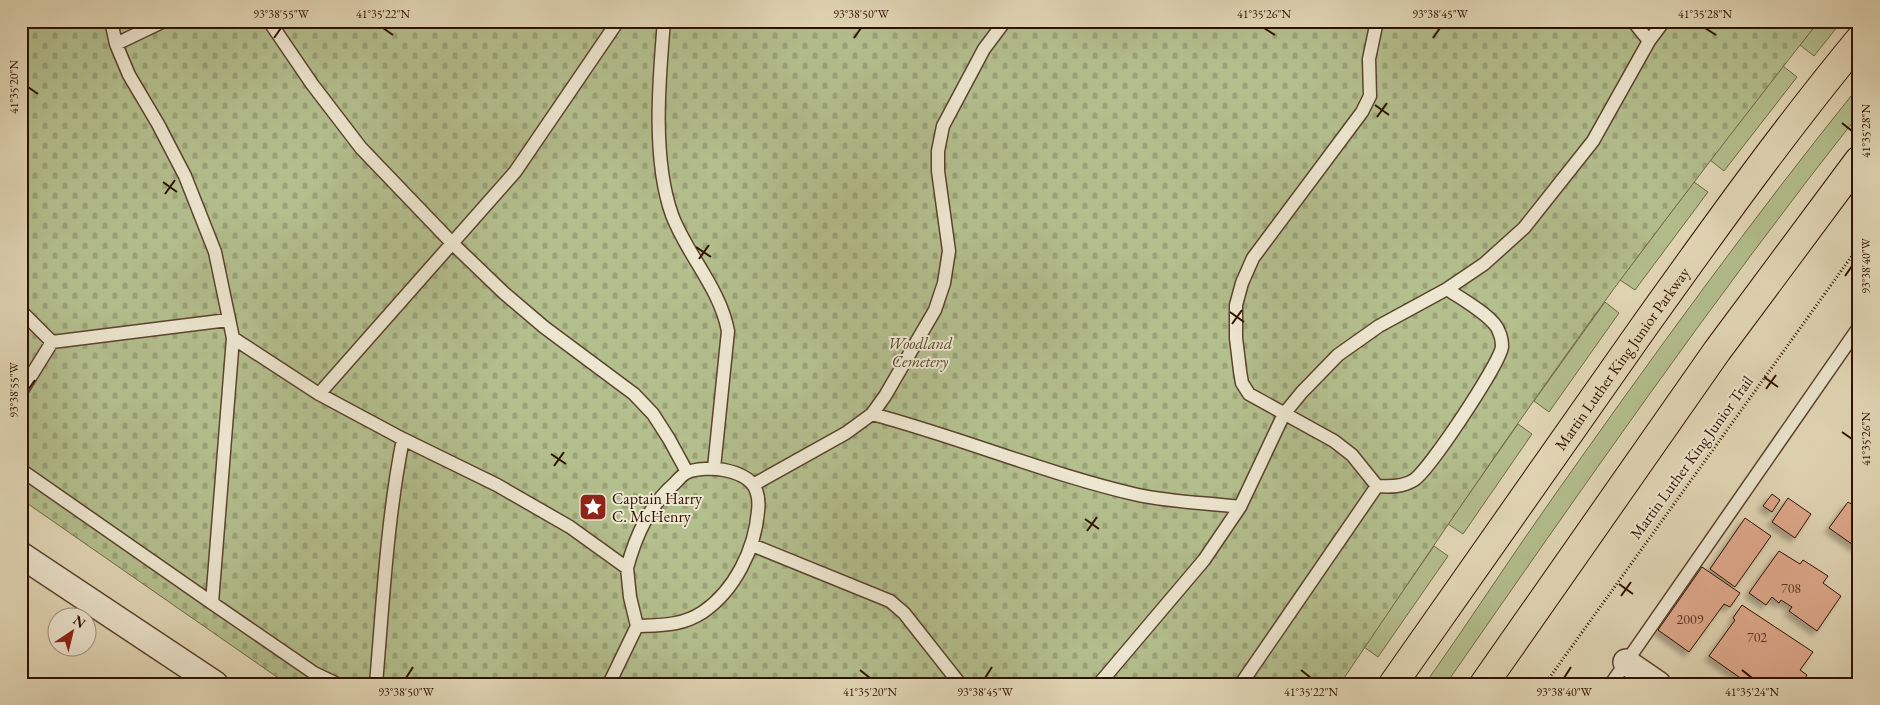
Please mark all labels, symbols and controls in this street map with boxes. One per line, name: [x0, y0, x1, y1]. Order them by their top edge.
text: 93°38'55"W: [253, 6, 310, 22]
text: 41°35'22"N: [356, 6, 410, 22]
text: 93°38'50"W: [833, 6, 890, 22]
text: 41°35'26"N: [1237, 6, 1291, 22]
text: 93°38'45"W: [1412, 6, 1469, 22]
text: 41°35'28"N: [1678, 6, 1732, 22]
text: 41°35'20"N: [6, 60, 22, 114]
text: 41°35'28"N: [1858, 104, 1874, 158]
text: 93°38'40"W: [1858, 237, 1874, 294]
street label: Martin Luther King Junior Parkway: [1550, 262, 1695, 454]
park label: Woodland Cemetery: [888, 333, 953, 372]
text: 93°38'55"W: [6, 361, 22, 418]
street label: Martin Luther King Junior Trail: [1625, 371, 1758, 543]
text: 41°35'26"N: [1858, 412, 1874, 466]
place label: Captain Harry C. McHenry: [612, 488, 703, 527]
place icon: Captain Harry C. McHenry: [578, 492, 608, 522]
house number: 708: [1781, 579, 1801, 597]
north arrow: [48, 608, 98, 658]
house number: 2009: [1677, 610, 1704, 628]
text: N: [70, 611, 90, 632]
house number: 702: [1747, 628, 1767, 646]
text: 93°38'50"W: [378, 684, 435, 700]
text: 41°35'20"N: [843, 684, 897, 700]
text: 93°38'45"W: [957, 684, 1014, 700]
text: 41°35'22"N: [1284, 684, 1338, 700]
text: 93°38'40"W: [1536, 684, 1593, 700]
text: 41°35'24"N: [1725, 684, 1779, 700]

